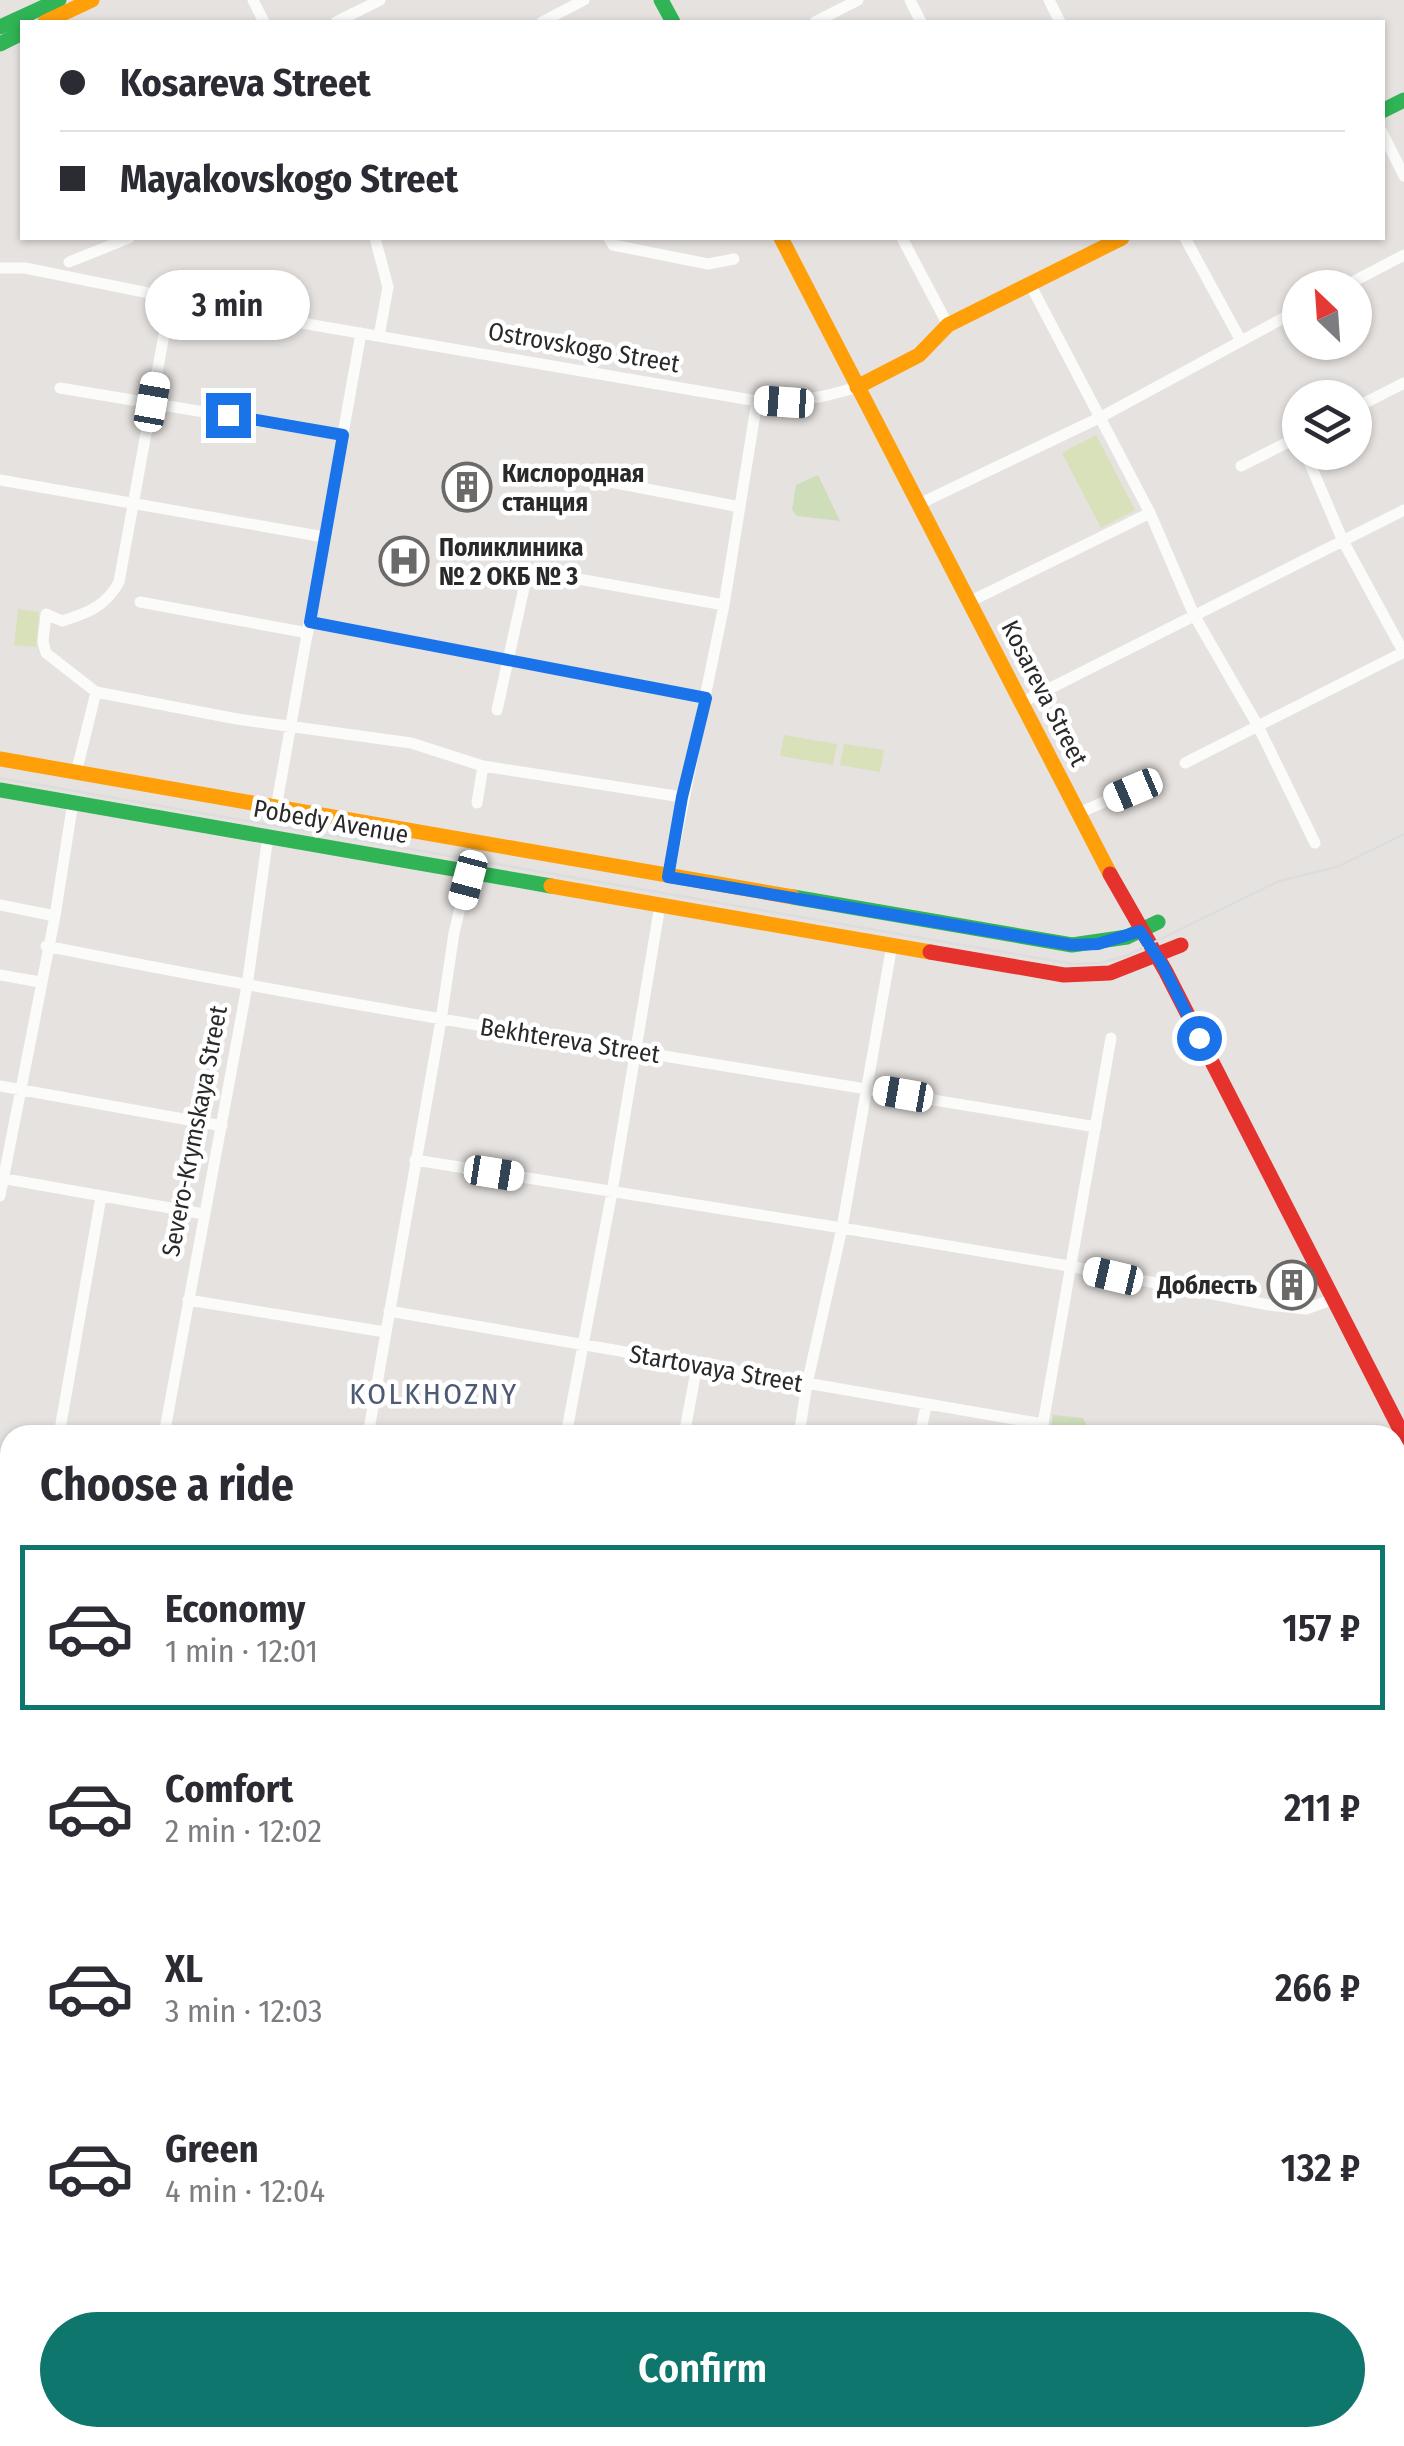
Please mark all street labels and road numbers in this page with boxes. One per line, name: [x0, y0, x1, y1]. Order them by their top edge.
street label: Ostrovskogo Street: [486, 316, 683, 380]
street label: Kosareva Street: [995, 616, 1094, 772]
street label: Pobedy Avenue: [251, 794, 411, 850]
street label: Severo-Krymskaya Street: [156, 1002, 234, 1259]
street label: Bekhtereva Street: [478, 1012, 663, 1070]
street label: Startovaya Street: [627, 1339, 806, 1399]

